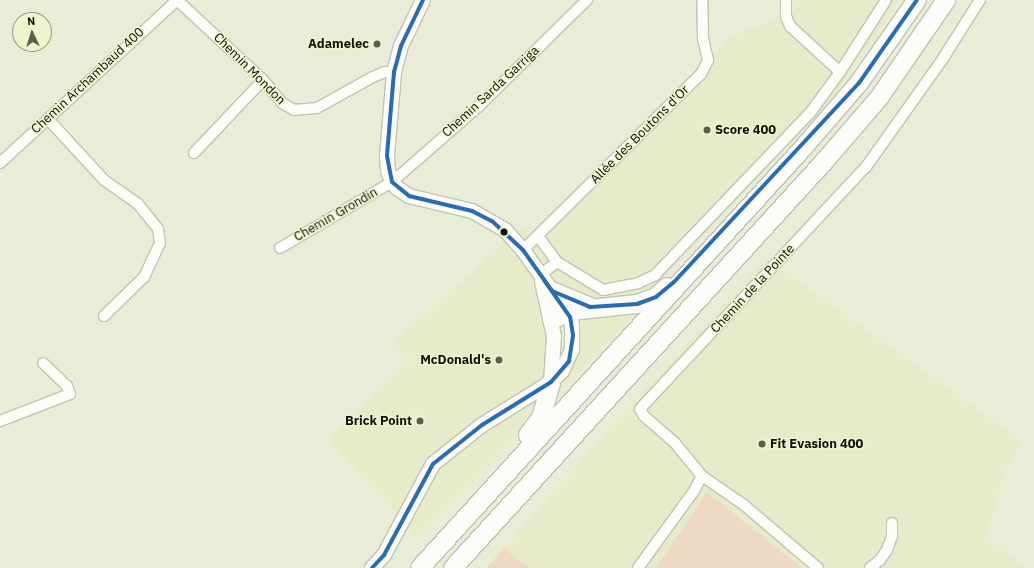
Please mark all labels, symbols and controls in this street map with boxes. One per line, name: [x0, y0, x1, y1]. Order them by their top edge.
north arrow: [12, 12, 52, 52]
text: N: [27, 14, 36, 28]
street label: Chemin Archambaud 400: [28, 25, 148, 137]
street label: Chemin Mondon: [210, 30, 288, 108]
place label: Adamelec: [308, 36, 369, 52]
marker: Adamelec: [372, 39, 382, 49]
street label: Chemin Sarda Garriga: [439, 43, 543, 141]
street label: Allée des Boutons d'Or: [587, 82, 693, 188]
place label: Score 400: [715, 122, 776, 138]
marker: Score 400: [702, 125, 712, 135]
street label: Chemin Grondin: [291, 185, 381, 245]
unlabelled marker: [499, 227, 509, 237]
street label: Chemin de la Pointe: [708, 241, 798, 337]
place label: McDonald's: [420, 352, 491, 368]
marker: McDonald's: [494, 355, 504, 365]
place label: Brick Point: [345, 413, 412, 429]
marker: Brick Point: [415, 416, 425, 426]
place label: Fit Evasion 400: [770, 436, 863, 452]
marker: Fit Evasion 400: [757, 439, 767, 449]

